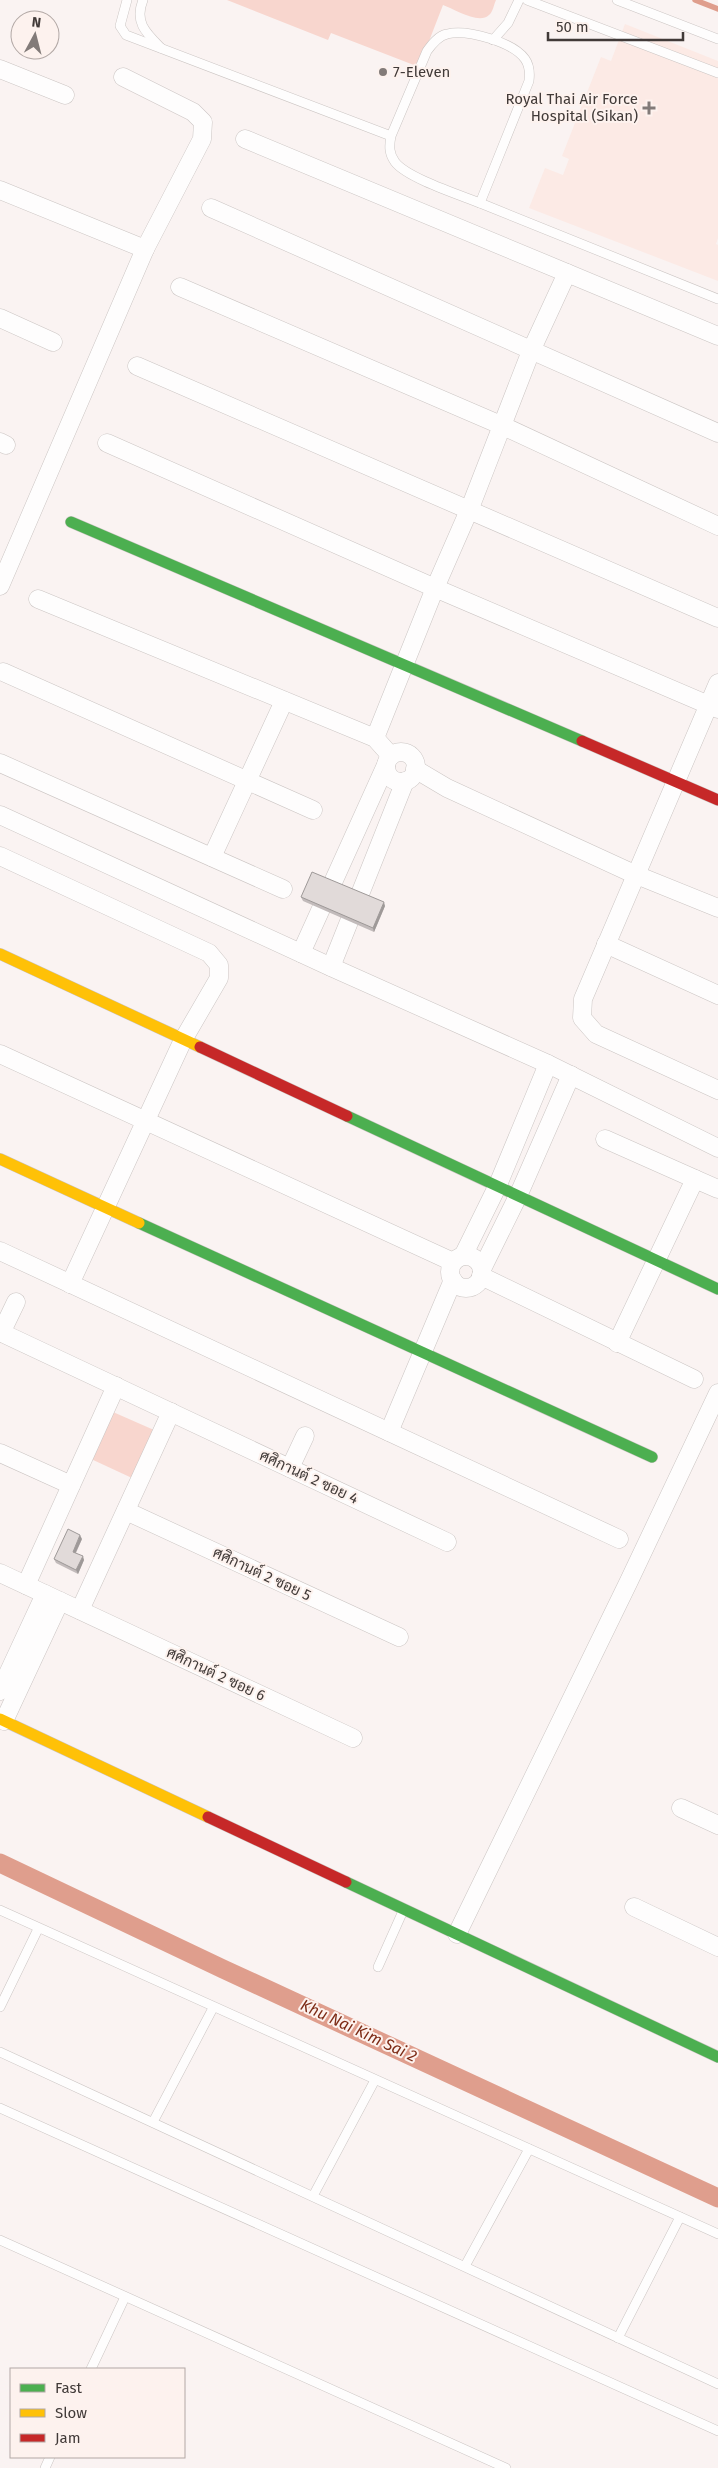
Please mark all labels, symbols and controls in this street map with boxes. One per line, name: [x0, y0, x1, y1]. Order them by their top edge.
north arrow: [10, 10, 60, 60]
scale bar: [548, 10, 683, 42]
text: N: [31, 14, 42, 32]
text: 50 m: [556, 18, 589, 36]
place label: 7-Eleven: [393, 63, 450, 81]
marker: 7-Eleven: [377, 66, 389, 78]
place label: Royal Thai Air Force Hospital (Sikan): [505, 90, 638, 125]
marker: Royal Thai Air Force Hospital (Sikan): [642, 101, 656, 115]
street label: ศศิกานต์ 2 ซอย 4: [257, 1445, 362, 1508]
street label: ศศิกานต์ 2 ซอย 5: [210, 1543, 314, 1605]
street label: ศศิกานต์ 2 ซอย 6: [164, 1642, 269, 1705]
water label: Khu Nai Kim Sai 2: [298, 1995, 420, 2066]
legend: [10, 2368, 185, 2458]
text: Fast: [55, 2379, 82, 2397]
text: Slow: [55, 2404, 87, 2422]
text: Jam: [55, 2429, 81, 2447]

